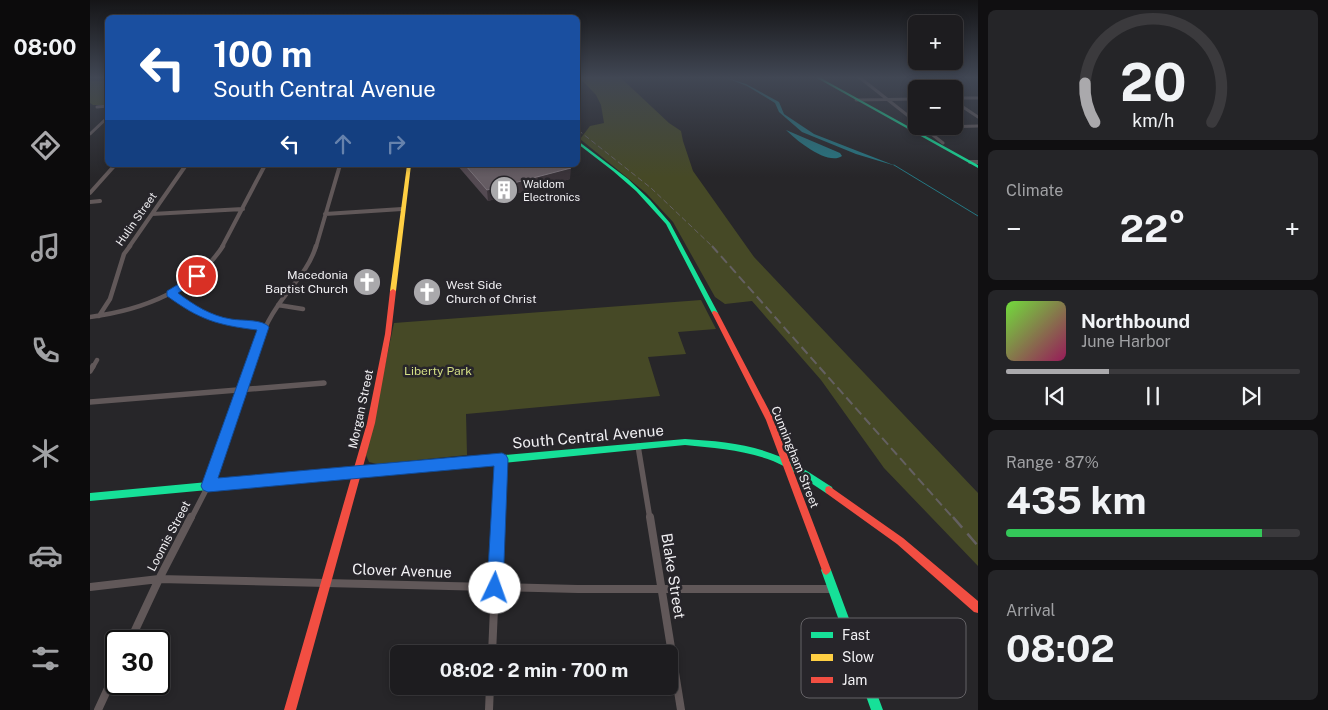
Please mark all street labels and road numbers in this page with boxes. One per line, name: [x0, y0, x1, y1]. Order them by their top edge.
street label: Hulin Street: [113, 190, 159, 248]
street label: Morgan Street: [346, 368, 376, 450]
street label: Cunningham Street: [768, 404, 822, 510]
street label: South Central Avenue: [512, 421, 664, 452]
street label: Loomis Street: [145, 498, 194, 574]
street label: Blake Street: [658, 532, 689, 620]
street label: Clover Avenue: [352, 560, 452, 581]

